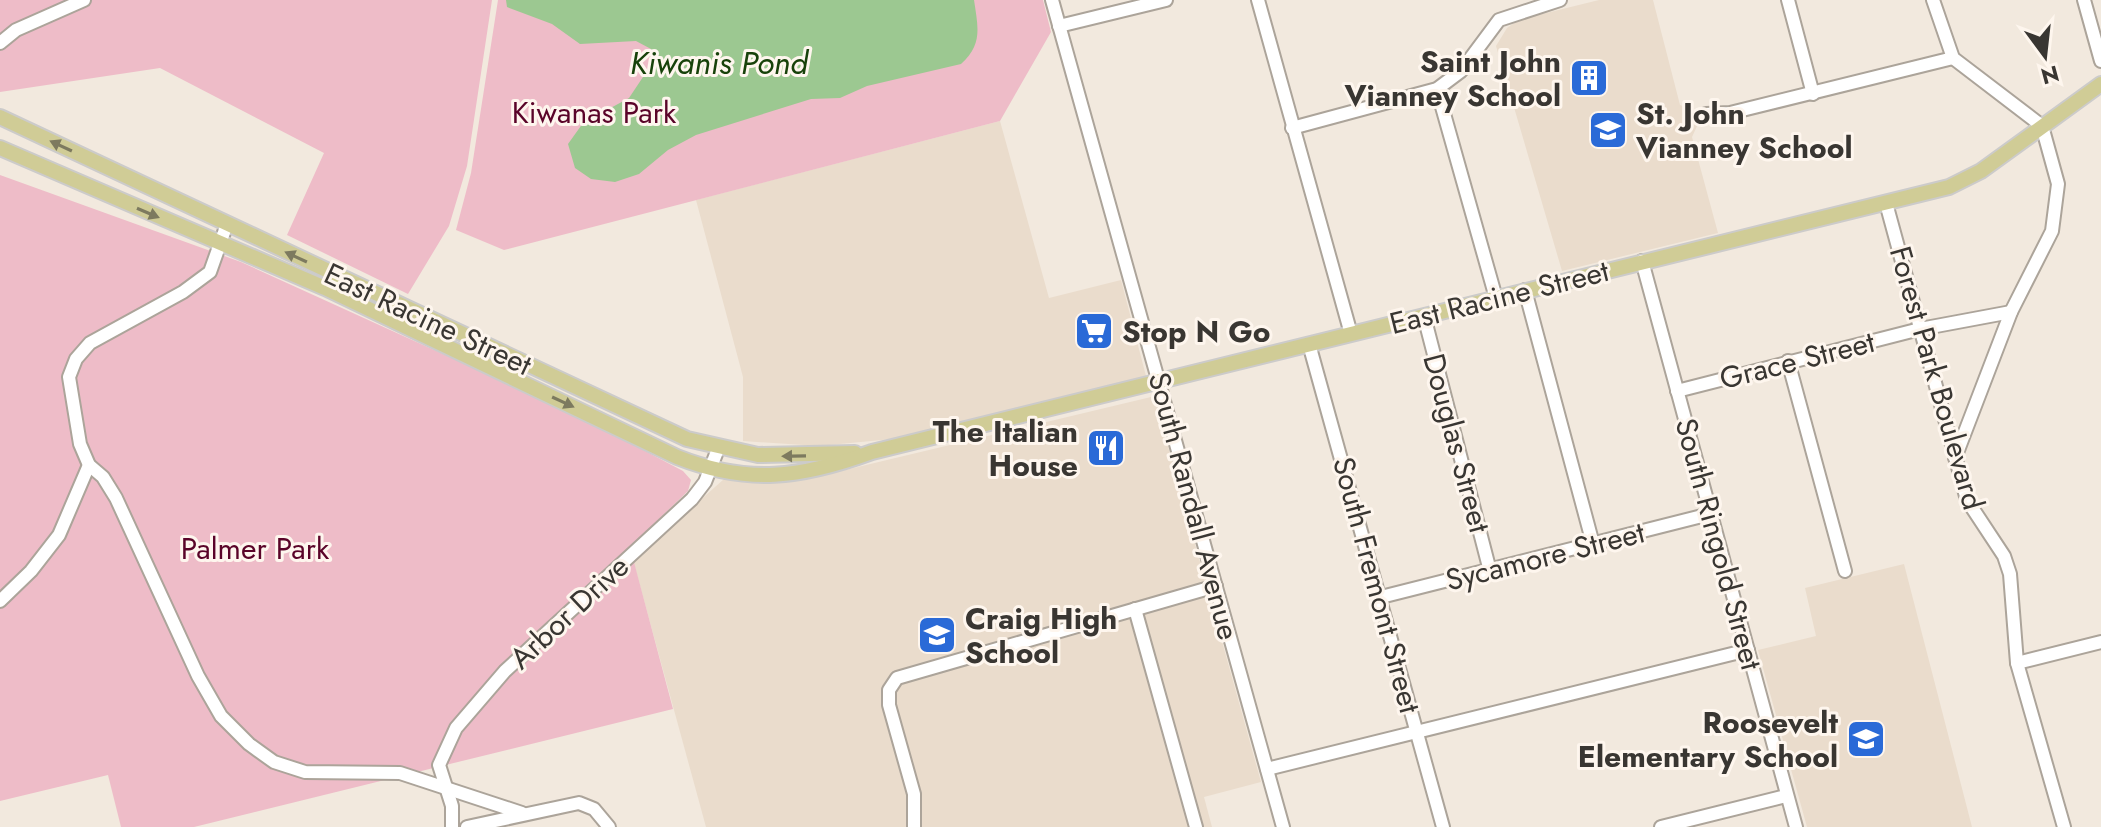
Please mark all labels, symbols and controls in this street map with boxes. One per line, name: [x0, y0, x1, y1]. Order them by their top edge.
north arrow: [2005, 16, 2085, 96]
water label: Kiwanis Pond: [630, 40, 809, 86]
place label: Saint John Vianney School: [1343, 40, 1561, 117]
building icon: Saint John Vianney School: [1568, 57, 1610, 99]
text: N: [2038, 58, 2063, 93]
park label: Kiwanas Park: [512, 91, 677, 134]
place label: St. John Vianney School: [1635, 92, 1853, 169]
school or university icon: St. John Vianney School: [1587, 109, 1629, 151]
one-way arrow: [49, 139, 73, 153]
one-way arrow: [137, 206, 160, 219]
street label: Forest Park Boulevard: [1879, 241, 1995, 515]
street label: East Racine Street: [1385, 249, 1614, 345]
one-way arrow: [285, 250, 308, 264]
street label: East Racine Street: [317, 252, 539, 386]
supermarket icon: Stop N Go: [1073, 310, 1115, 352]
place label: Stop N Go: [1122, 310, 1270, 353]
street label: Grace Street: [1715, 320, 1880, 400]
street label: Douglas Street: [1412, 349, 1502, 538]
street label: South Randall Avenue: [1138, 367, 1250, 645]
one-way arrow: [552, 395, 575, 409]
place label: The Italian House: [933, 410, 1078, 487]
street label: South Ringold Street: [1665, 413, 1773, 675]
restaurant icon: The Italian House: [1085, 427, 1127, 469]
one-way arrow: [781, 449, 806, 462]
street label: South Fremont Street: [1322, 452, 1432, 719]
street label: Sycamore Street: [1441, 510, 1650, 601]
park label: Palmer Park: [181, 527, 330, 570]
street label: Arbor Drive: [500, 545, 638, 679]
place label: Craig High School: [965, 597, 1117, 674]
school or university icon: Craig High School: [916, 614, 958, 656]
place label: Roosevelt Elementary School: [1578, 701, 1838, 778]
school or university icon: Roosevelt Elementary School: [1845, 718, 1887, 760]

